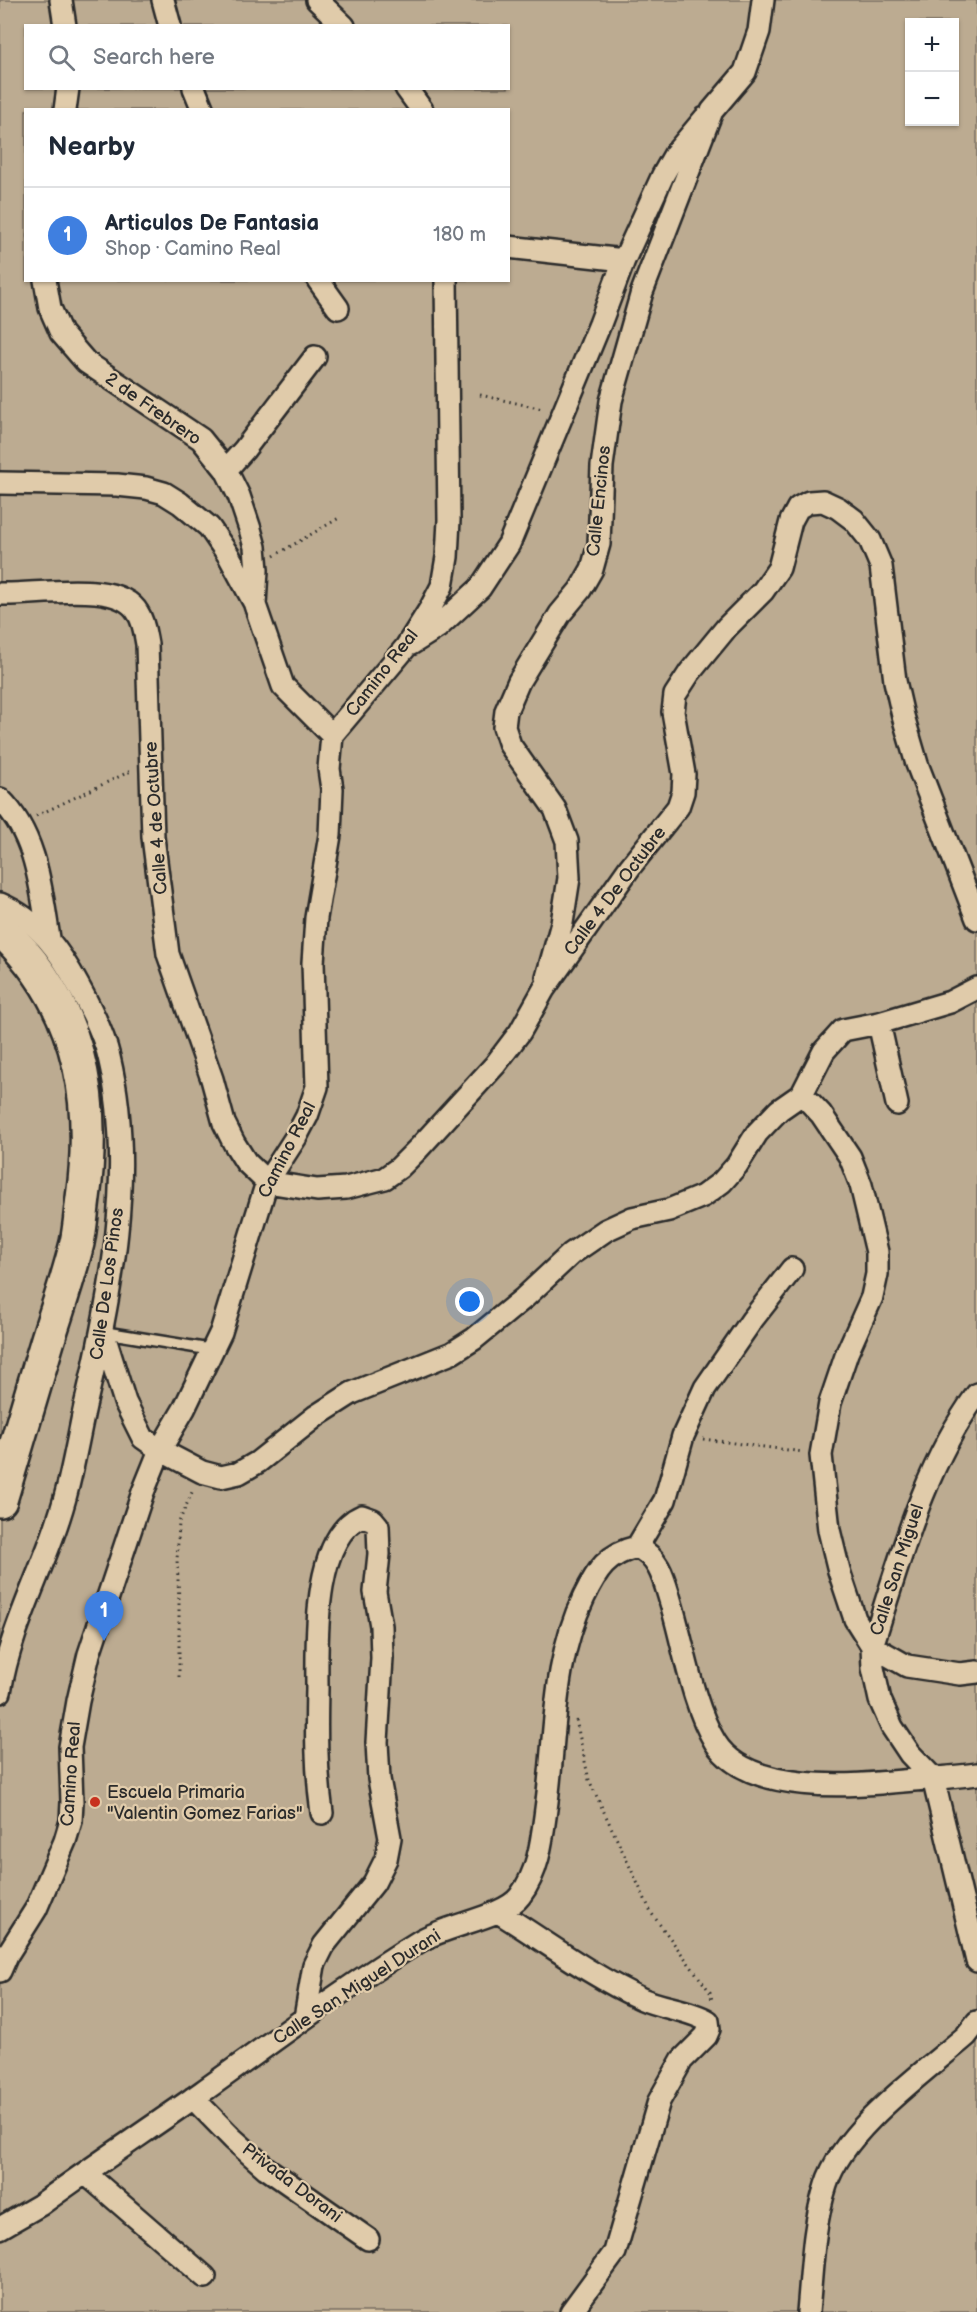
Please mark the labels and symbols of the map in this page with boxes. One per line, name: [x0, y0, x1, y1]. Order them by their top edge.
street label: 2 de Frebrero: [101, 368, 205, 450]
street label: Calle Encinos: [583, 444, 615, 558]
street label: Camino Real: [341, 625, 423, 721]
street label: Calle 4 de Octubre: [140, 740, 172, 895]
street label: Calle 4 De Octubre: [560, 822, 671, 960]
street label: Camino Real: [254, 1098, 320, 1202]
street label: Calle De Los Pinos: [86, 1206, 128, 1361]
your location: [455, 1287, 484, 1316]
street label: Calle San Miguel: [866, 1502, 928, 1638]
pin: 1: [84, 1592, 124, 1641]
street label: Camino Real: [57, 1721, 85, 1827]
place label: Escuela Primaria "Valentin Gomez Farias": [107, 1782, 303, 1824]
marker: Escuela Primaria "Valentin Gomez Farias": [88, 1795, 102, 1809]
street label: Calle San Miguel Durani: [269, 1925, 445, 2049]
street label: Privada Dorani: [238, 2139, 346, 2227]

